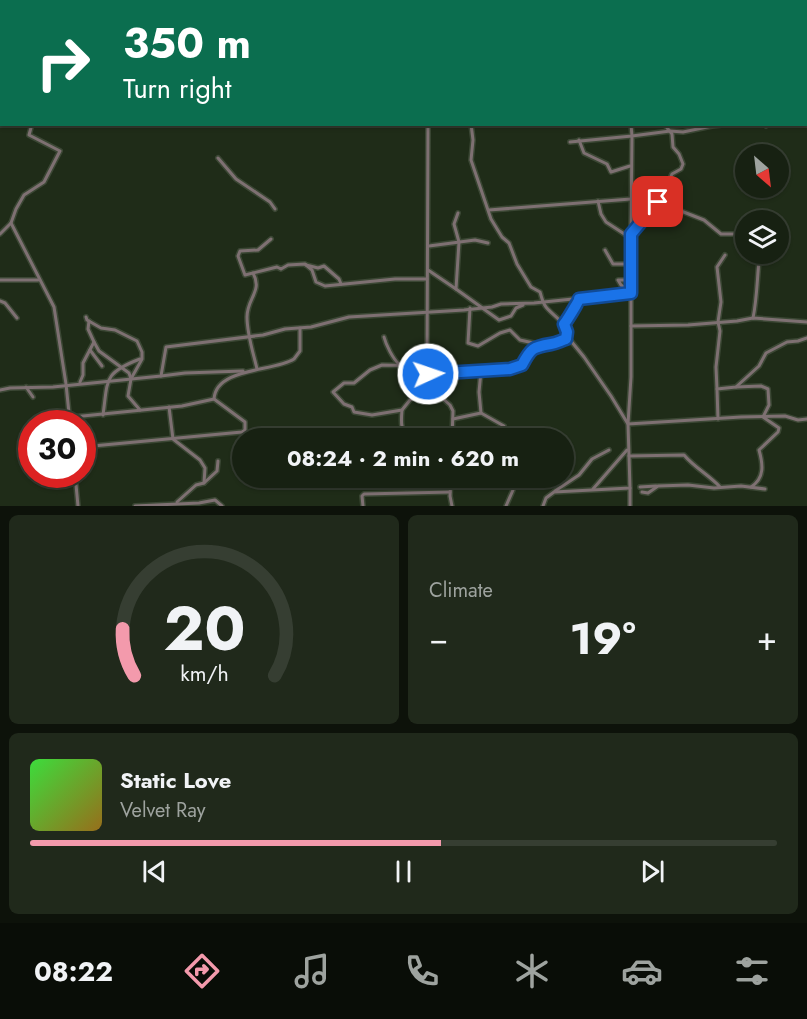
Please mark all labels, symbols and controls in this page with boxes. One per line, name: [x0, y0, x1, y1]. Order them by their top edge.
text: 350 m: [123, 13, 251, 74]
icon: right: [24, 24, 102, 102]
text: Turn right: [123, 69, 231, 108]
north arrow: [735, 144, 789, 198]
map controls: [735, 144, 789, 264]
pin: [632, 176, 683, 227]
icon: arrive: [641, 185, 674, 218]
button: layers: [735, 210, 789, 264]
position arrow: [396, 342, 460, 406]
speed limit sign: 30: [18, 410, 96, 488]
text: 08:24 · 2 min · 620 m: [287, 442, 519, 474]
text: Climate: [429, 576, 493, 605]
text: 20: [163, 583, 245, 673]
text: 19°: [569, 606, 636, 671]
text: −: [429, 615, 448, 662]
text: +: [757, 615, 777, 662]
text: km/h: [180, 659, 228, 690]
text: Static Love: [120, 764, 231, 796]
text: Velvet Ray: [120, 796, 206, 825]
icon: previous: [138, 855, 171, 888]
icon: pause: [387, 855, 420, 888]
icon: next: [636, 855, 669, 888]
icon: directions: [181, 950, 223, 992]
icon: music: [291, 950, 333, 992]
icon: phone: [401, 950, 443, 992]
icon: climate: [511, 950, 553, 992]
icon: car: [621, 950, 663, 992]
icon: filters: [731, 950, 773, 992]
text: 08:22: [34, 952, 113, 991]

